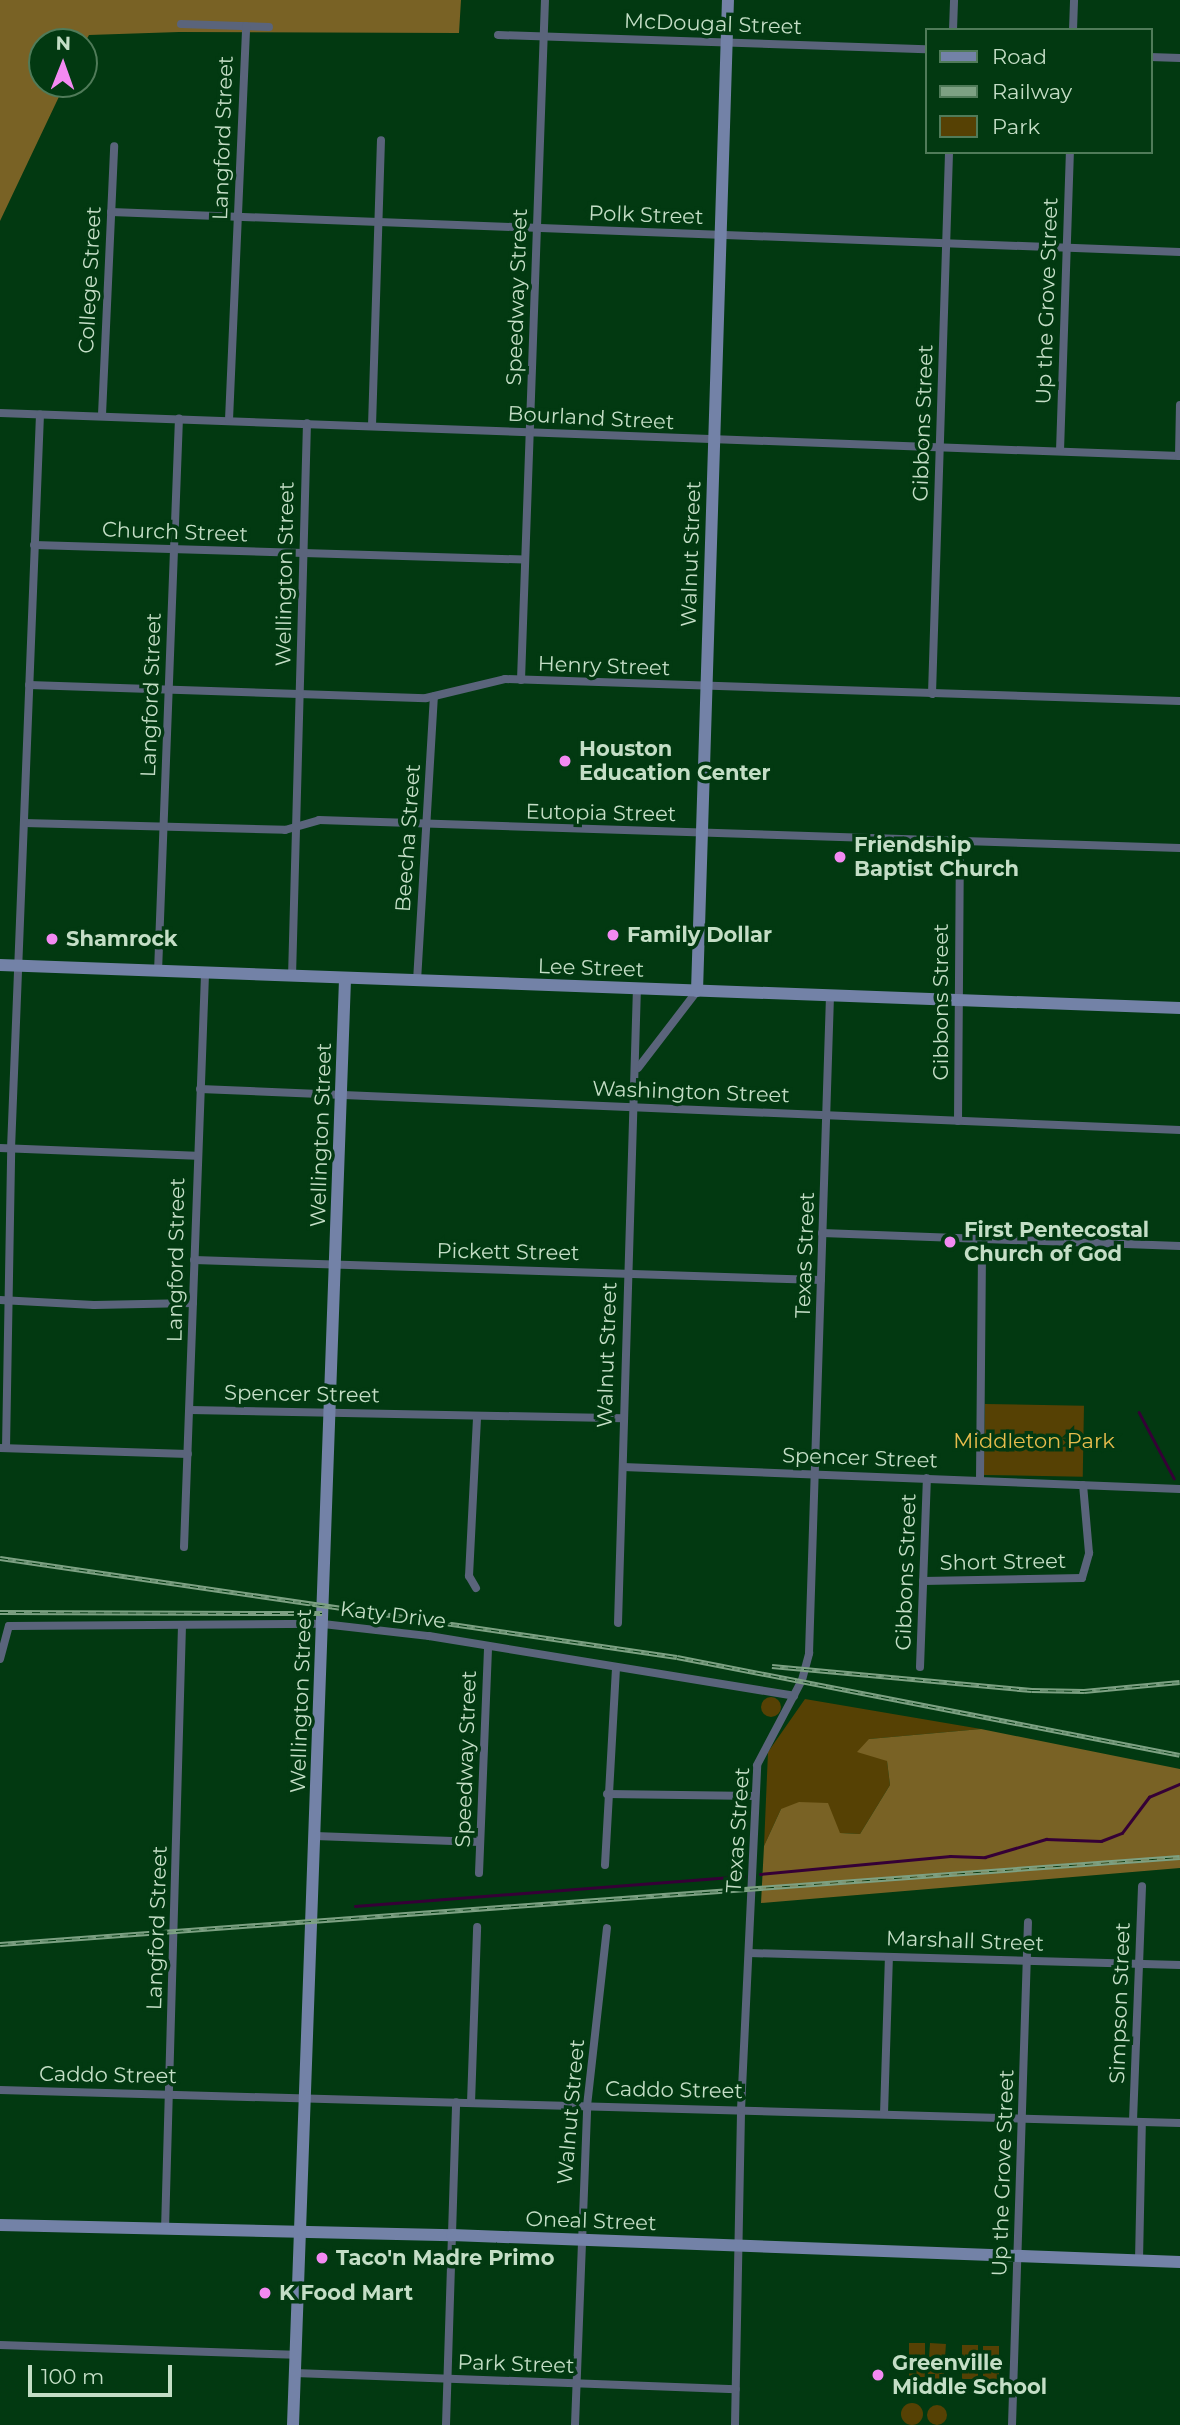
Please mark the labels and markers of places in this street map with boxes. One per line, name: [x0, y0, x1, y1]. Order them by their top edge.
place label: Houston Education Center: [579, 736, 771, 786]
marker: Houston Education Center: [557, 753, 573, 769]
place label: Friendship Baptist Church: [854, 832, 1019, 882]
marker: Friendship Baptist Church: [832, 849, 848, 865]
place label: Family Dollar: [627, 922, 772, 948]
place label: Shamrock: [66, 926, 178, 952]
marker: Family Dollar: [605, 927, 621, 943]
marker: Shamrock: [44, 931, 60, 947]
place label: First Pentecostal Church of God: [964, 1217, 1149, 1267]
marker: First Pentecostal Church of God: [942, 1234, 958, 1250]
place label: Taco'n Madre Primo: [336, 2245, 554, 2271]
marker: Taco'n Madre Primo: [314, 2250, 330, 2266]
place label: K Food Mart: [279, 2280, 413, 2306]
marker: K Food Mart: [257, 2285, 273, 2301]
place label: Greenville Middle School: [892, 2350, 1047, 2400]
marker: Greenville Middle School: [870, 2367, 886, 2383]

